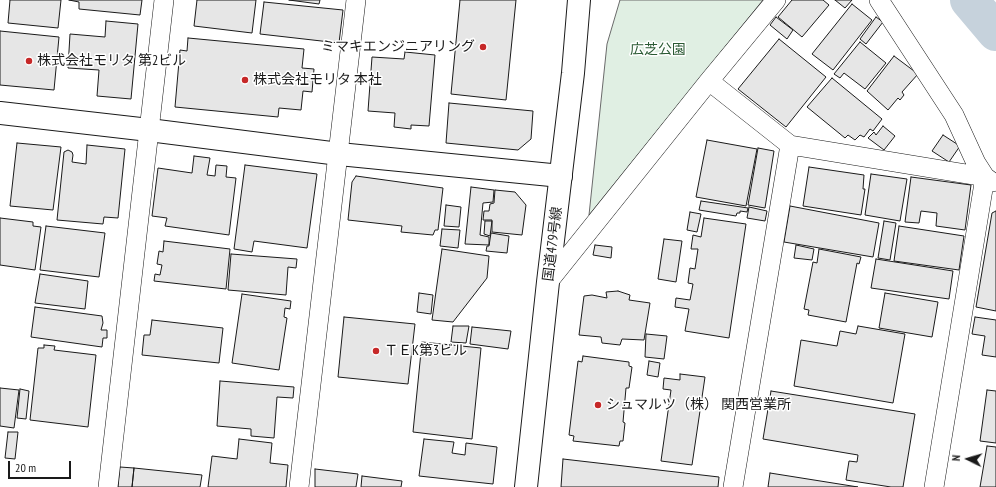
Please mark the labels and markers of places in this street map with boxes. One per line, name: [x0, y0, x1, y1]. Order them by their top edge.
place label: ミマキエンジニアリング: [321, 39, 475, 55]
marker: ミマキエンジニアリング: [478, 42, 488, 52]
place label: 株式会社モリタ 第2ビル: [37, 53, 186, 69]
marker: 株式会社モリタ 第2ビル: [24, 56, 34, 66]
place label: 株式会社モリタ 本社: [253, 72, 382, 88]
marker: 株式会社モリタ 本社: [240, 75, 250, 85]
place label: ＴＥK第3ビル: [384, 343, 467, 359]
marker: ＴＥK第3ビル: [371, 346, 381, 356]
place label: シュマルツ（株） 関西営業所: [606, 397, 791, 413]
marker: シュマルツ（株） 関西営業所: [593, 400, 603, 410]

